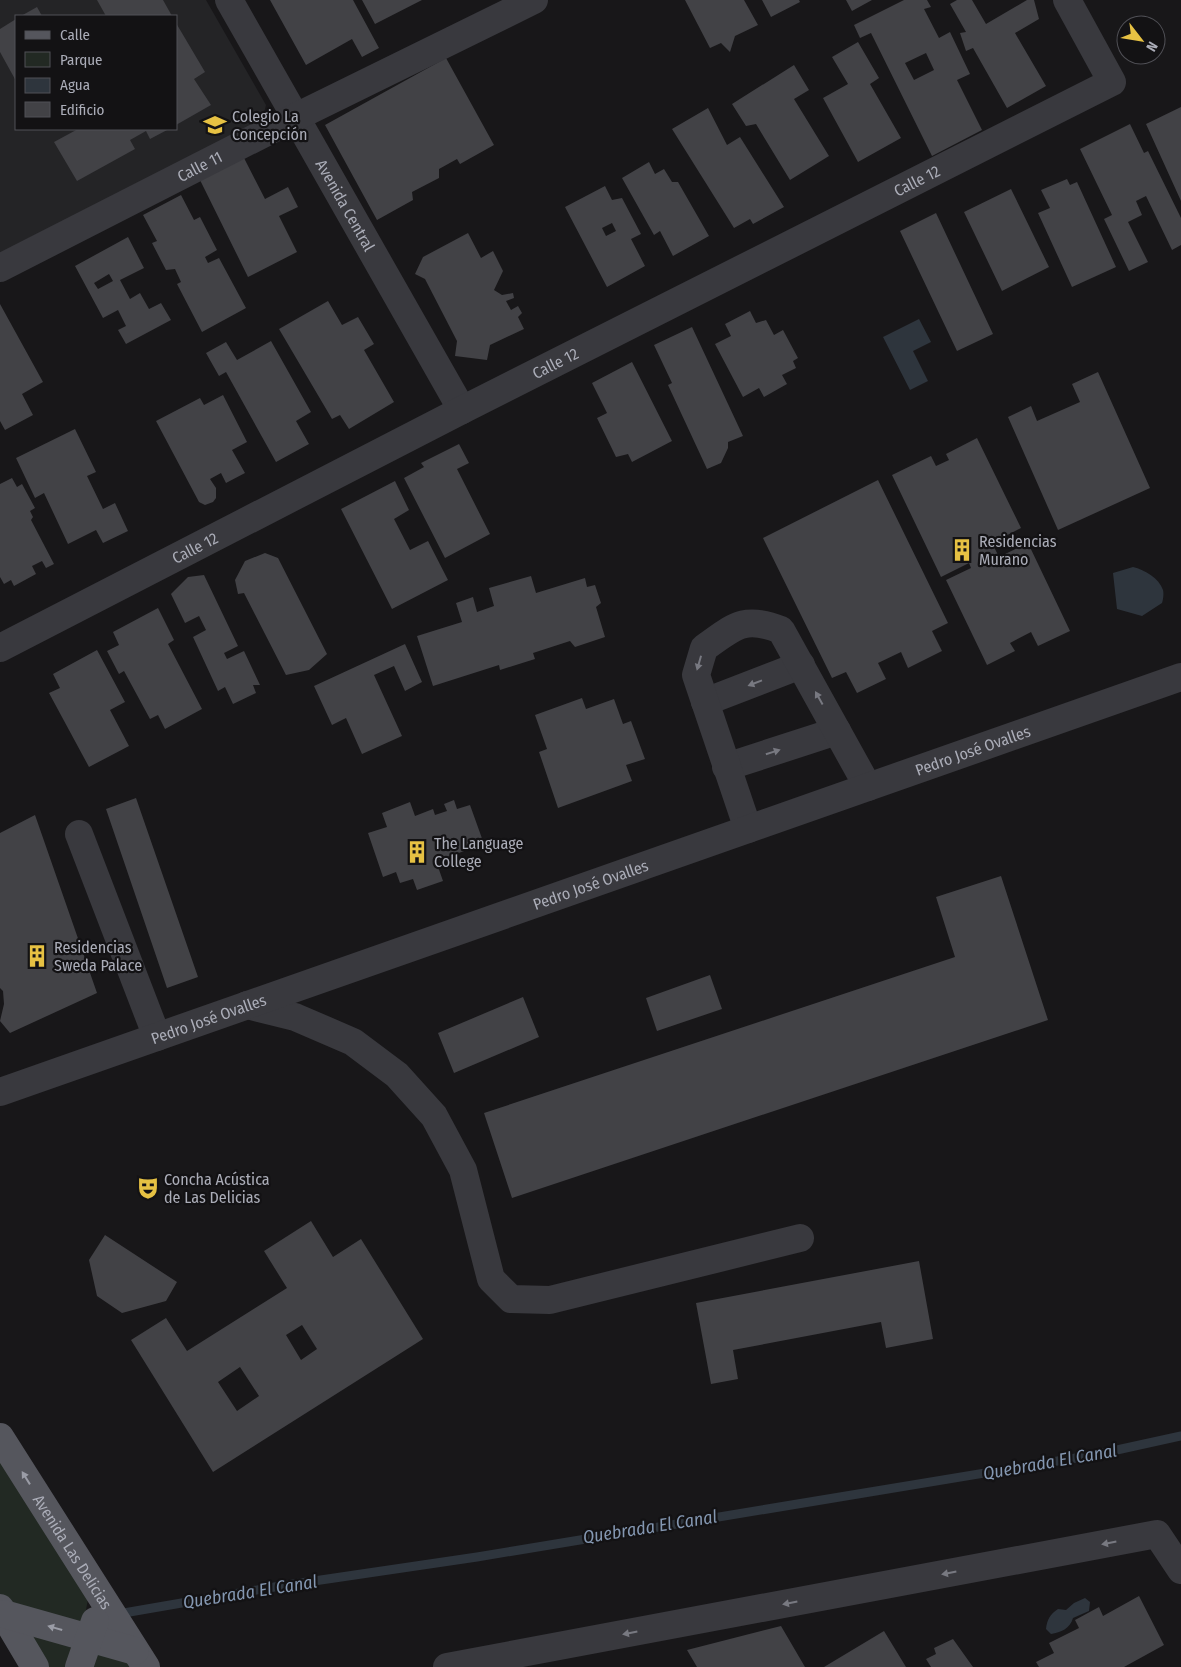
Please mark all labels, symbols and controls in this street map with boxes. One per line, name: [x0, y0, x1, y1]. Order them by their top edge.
legend: [15, 15, 178, 130]
north arrow: [1116, 15, 1166, 65]
text: Calle: [60, 26, 90, 44]
text: N: [1142, 38, 1161, 54]
text: Parque: [60, 51, 103, 69]
text: Agua: [60, 76, 90, 94]
text: Edificio: [60, 101, 105, 119]
place label: Colegio La Concepción: [232, 107, 307, 144]
school or university icon: Colegio La Concepción: [202, 112, 228, 138]
street label: Calle 11: [174, 147, 225, 186]
street label: Avenida Central: [312, 156, 379, 255]
street label: Calle 12: [891, 161, 943, 201]
street label: Calle 12: [529, 344, 582, 383]
street label: Calle 12: [169, 528, 221, 568]
place label: Residencias Murano: [979, 532, 1057, 569]
building icon: Residencias Murano: [949, 537, 975, 563]
one-way arrow: [695, 656, 703, 671]
one-way arrow: [748, 679, 762, 687]
one-way arrow: [815, 691, 823, 705]
street label: Pedro José Ovalles: [913, 722, 1033, 780]
one-way arrow: [765, 748, 780, 755]
place label: The Language College: [434, 834, 523, 871]
building icon: The Language College: [404, 839, 430, 865]
street label: Pedro José Ovalles: [531, 856, 651, 914]
place label: Residencias Sweda Palace: [54, 938, 142, 975]
building icon: Residencias Sweda Palace: [24, 943, 50, 969]
street label: Pedro José Ovalles: [149, 990, 269, 1048]
place label: Concha Acústica de Las Delicias: [164, 1170, 270, 1207]
theatre icon: Concha Acústica de Las Delicias: [135, 1175, 161, 1201]
water label: Quebrada El Canal: [981, 1439, 1119, 1485]
one-way arrow: [21, 1472, 31, 1485]
street label: Avenida Las Delicias: [29, 1491, 116, 1613]
water label: Quebrada El Canal: [581, 1505, 719, 1548]
one-way arrow: [1102, 1539, 1117, 1547]
one-way arrow: [941, 1569, 957, 1577]
water label: Quebrada El Canal: [181, 1570, 319, 1613]
one-way arrow: [781, 1599, 797, 1607]
one-way arrow: [47, 1624, 62, 1632]
one-way arrow: [622, 1629, 638, 1637]

